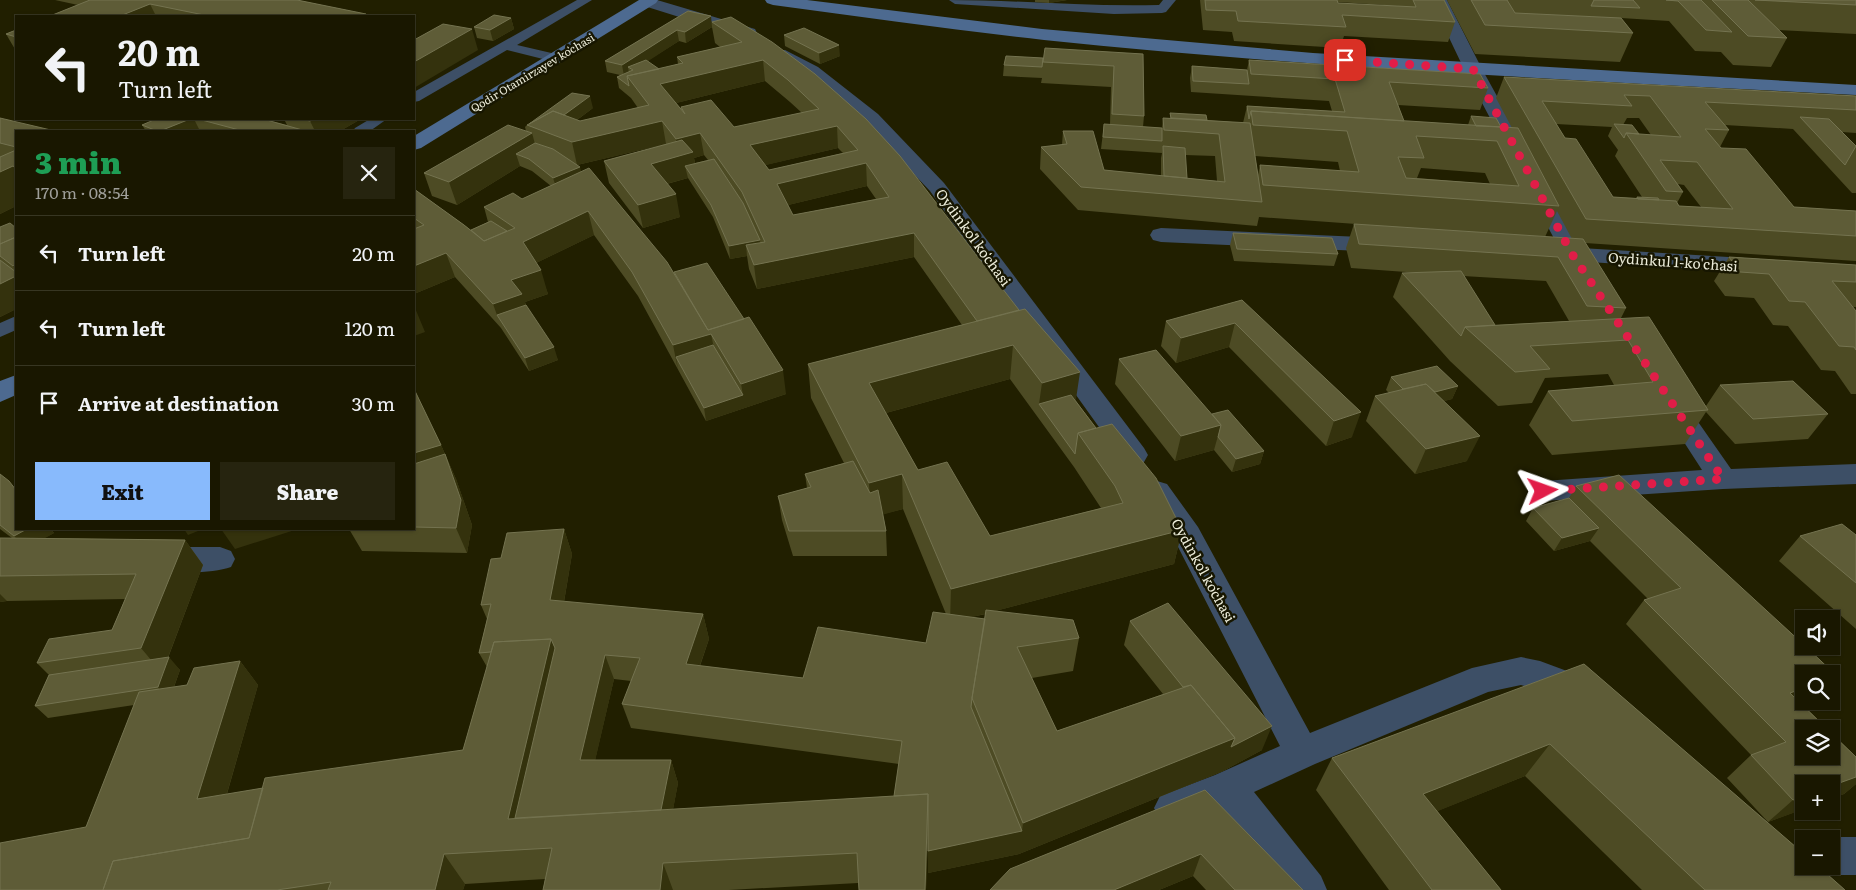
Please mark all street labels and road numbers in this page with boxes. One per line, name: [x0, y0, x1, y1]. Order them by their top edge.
street label: Qodir Otamirzayev koʻchasi: [467, 28, 597, 115]
street label: Oydinkoʻl koʻchasi: [932, 184, 1016, 290]
street label: Oydinkul 1-ko'chasi: [1608, 246, 1739, 276]
street label: Oydinkoʻl koʻchasi: [1167, 514, 1241, 626]

